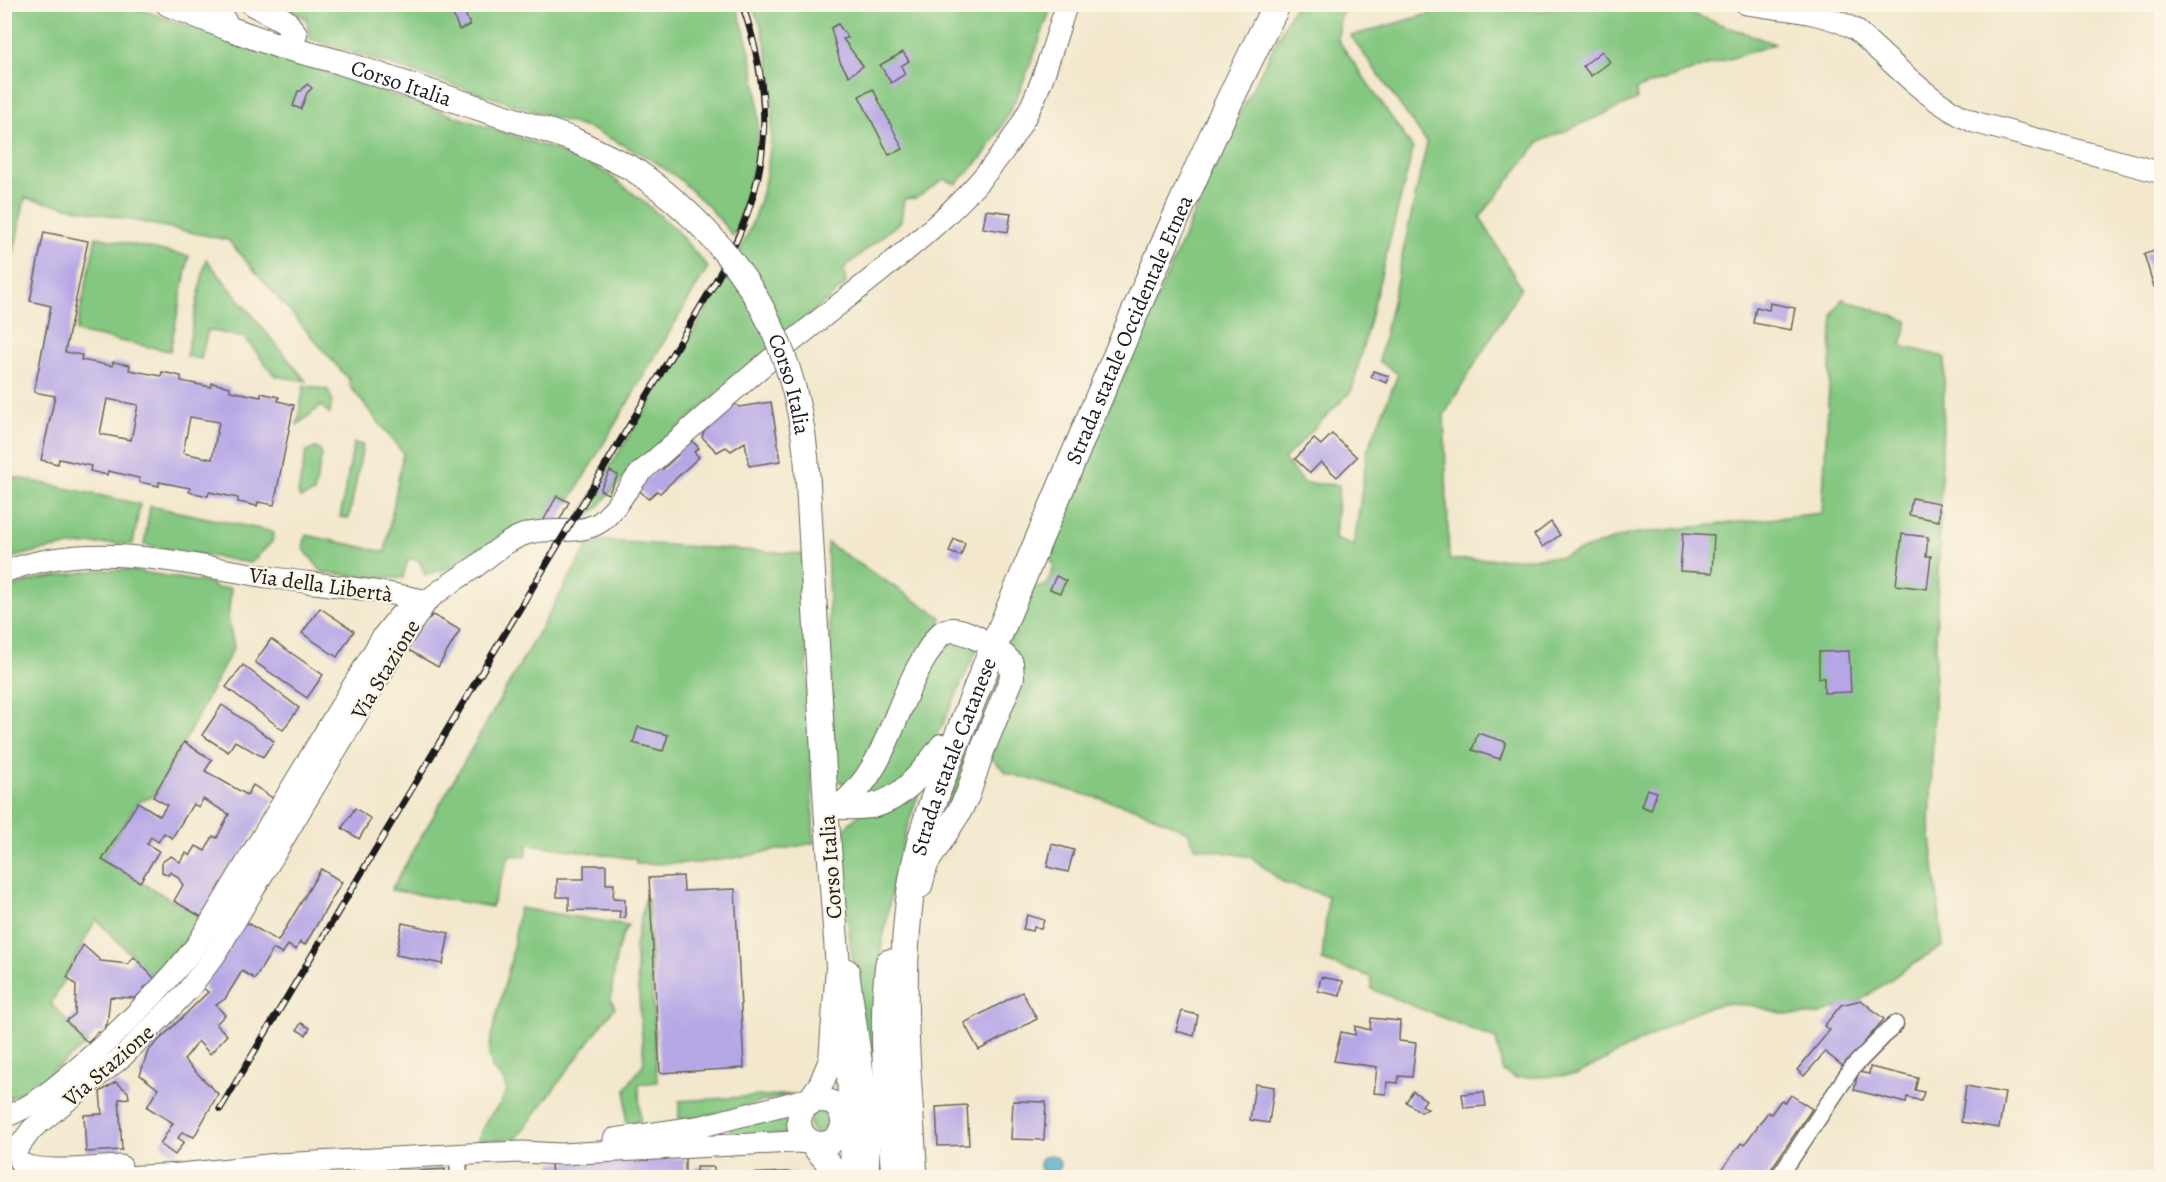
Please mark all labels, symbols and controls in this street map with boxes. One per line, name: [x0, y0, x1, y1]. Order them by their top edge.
street label: Corso Italia: [347, 53, 456, 114]
street label: Strada statale Occidentale Etnea: [1058, 189, 1201, 469]
street label: Corso Italia: [760, 329, 817, 438]
street label: Via della Libertà: [246, 560, 395, 610]
street label: Via Stazione: [344, 614, 427, 726]
street label: Strada statale Catanese: [904, 653, 1004, 859]
street label: Corso Italia: [812, 813, 850, 920]
street label: Via Stazione: [56, 1018, 161, 1114]

